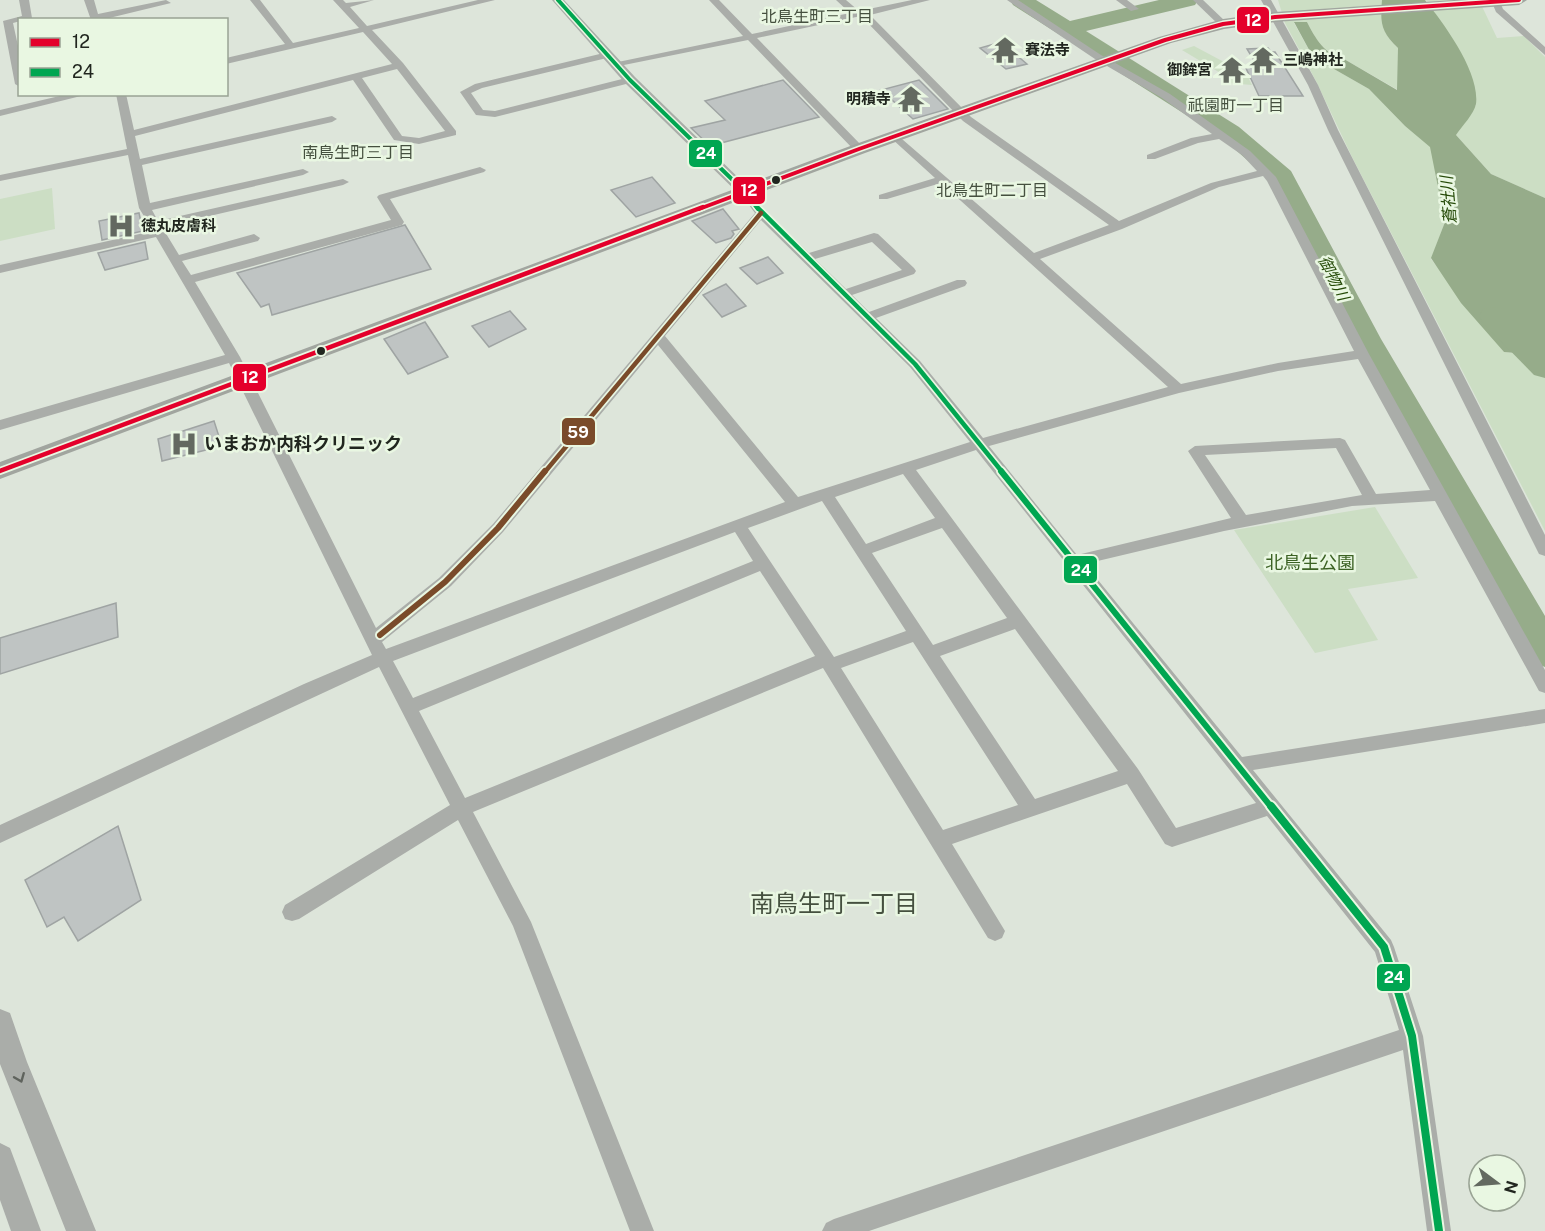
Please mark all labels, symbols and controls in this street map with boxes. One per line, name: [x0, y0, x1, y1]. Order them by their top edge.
line badge: 12: [1236, 6, 1270, 34]
district label: 北鳥生町三丁目: [761, 7, 873, 26]
text: 12: [1244, 11, 1262, 30]
legend: [18, 18, 228, 96]
text: 12: [72, 31, 90, 52]
temple icon: 賽法寺: [990, 35, 1020, 65]
place label: 賽法寺: [1025, 41, 1070, 58]
temple icon: 三嶋神社: [1248, 45, 1278, 75]
place label: 三嶋神社: [1283, 51, 1343, 68]
temple icon: 御鉾宮: [1217, 55, 1247, 85]
text: 24: [72, 61, 94, 82]
place label: 御鉾宮: [1167, 61, 1212, 78]
temple icon: 明積寺: [896, 84, 926, 114]
place label: 明積寺: [846, 90, 891, 107]
district label: 祇園町一丁目: [1188, 96, 1284, 115]
line badge: 24: [688, 139, 723, 168]
district label: 南鳥生町三丁目: [302, 143, 414, 162]
text: 24: [696, 144, 717, 163]
water label: 蒼社川: [1437, 173, 1460, 225]
unlabelled marker: [770, 174, 782, 186]
line badge: 12: [732, 176, 766, 205]
text: 12: [740, 181, 758, 200]
district label: 北鳥生町二丁目: [936, 181, 1048, 200]
hospital icon: 徳丸皮膚科: [106, 211, 136, 241]
place label: 徳丸皮膚科: [141, 217, 216, 234]
water label: 御物川: [1314, 253, 1354, 306]
unlabelled marker: [315, 345, 327, 357]
line badge: 12: [232, 363, 267, 392]
text: 12: [241, 368, 259, 387]
line badge: 59: [561, 417, 596, 446]
text: 59: [567, 423, 589, 442]
hospital icon: いまおか内科クリニック: [169, 429, 199, 459]
place label: いまおか内科クリニック: [204, 433, 402, 454]
park label: 北鳥生公園: [1265, 552, 1355, 573]
line badge: 24: [1063, 555, 1098, 584]
text: 24: [1071, 561, 1092, 580]
district label: 南鳥生町一丁目: [750, 889, 918, 917]
line badge: 24: [1376, 963, 1411, 992]
text: 24: [1384, 968, 1405, 987]
one-way arrow: [12, 1073, 25, 1083]
north arrow: [1467, 1153, 1527, 1213]
text: N: [1500, 1178, 1522, 1196]

